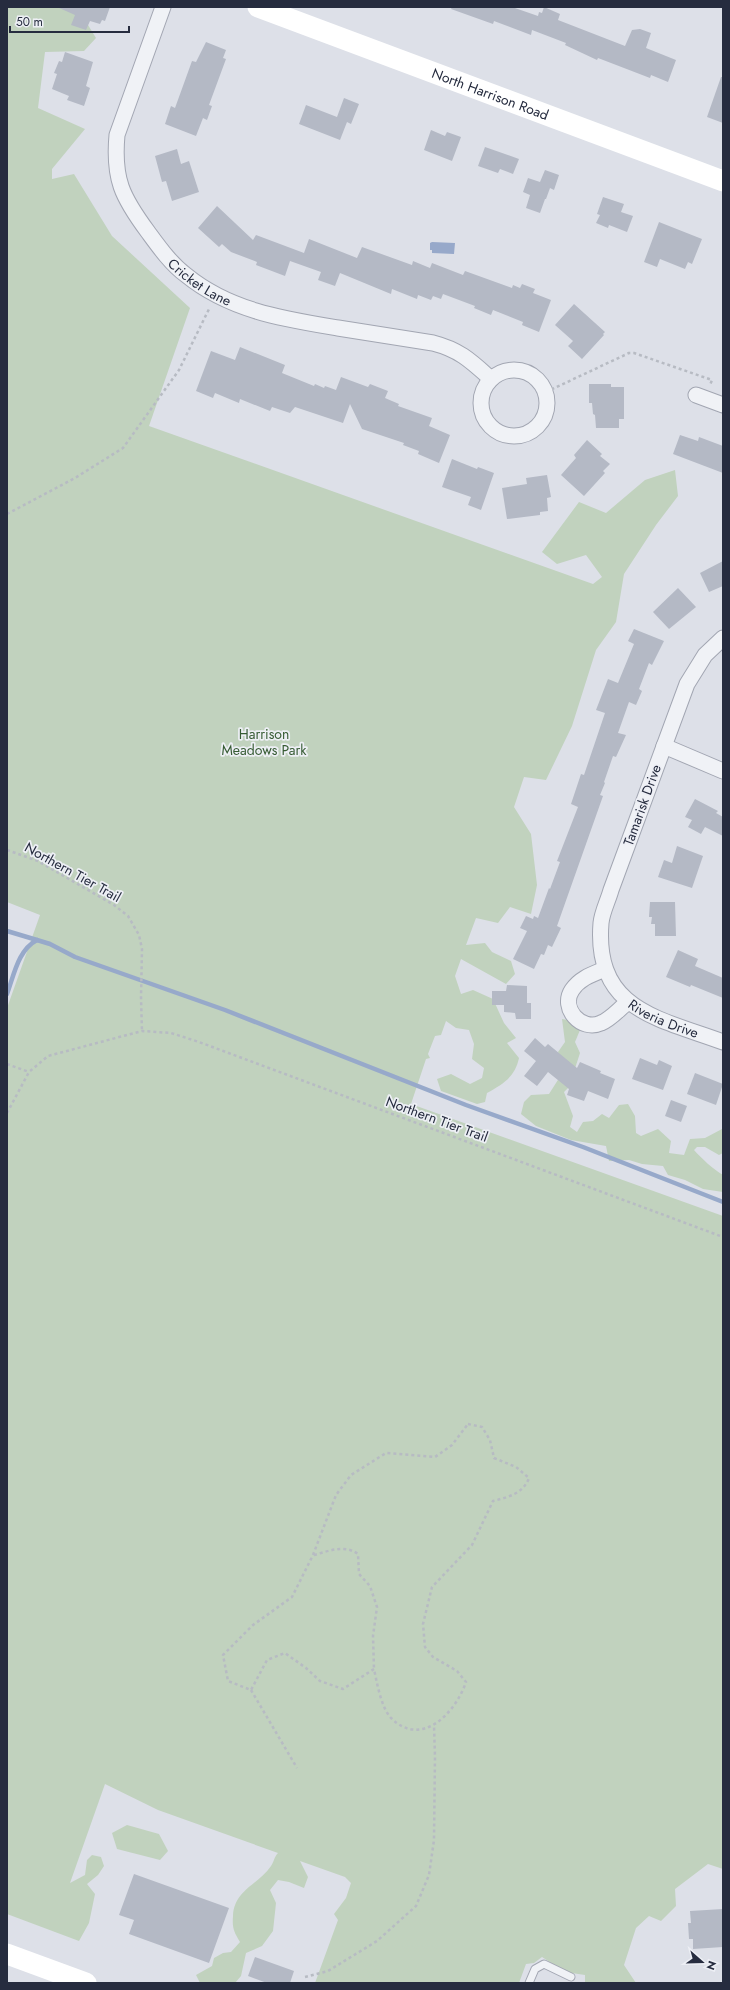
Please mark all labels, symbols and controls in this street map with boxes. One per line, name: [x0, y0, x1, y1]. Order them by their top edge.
scale bar: [10, 8, 129, 34]
text: 50 m: [16, 13, 43, 31]
street label: North Harrison Road: [429, 63, 552, 125]
street label: Cricket Lane: [163, 254, 234, 311]
park label: Harrison Meadows Park: [221, 724, 307, 760]
street label: Tamarisk Drive: [618, 762, 666, 848]
street label: Northern Tier Trail: [21, 837, 125, 907]
street label: Riveria Drive: [624, 994, 701, 1043]
street label: Northern Tier Trail: [383, 1091, 491, 1147]
north arrow: [682, 1942, 722, 1982]
text: N: [702, 1959, 720, 1972]

